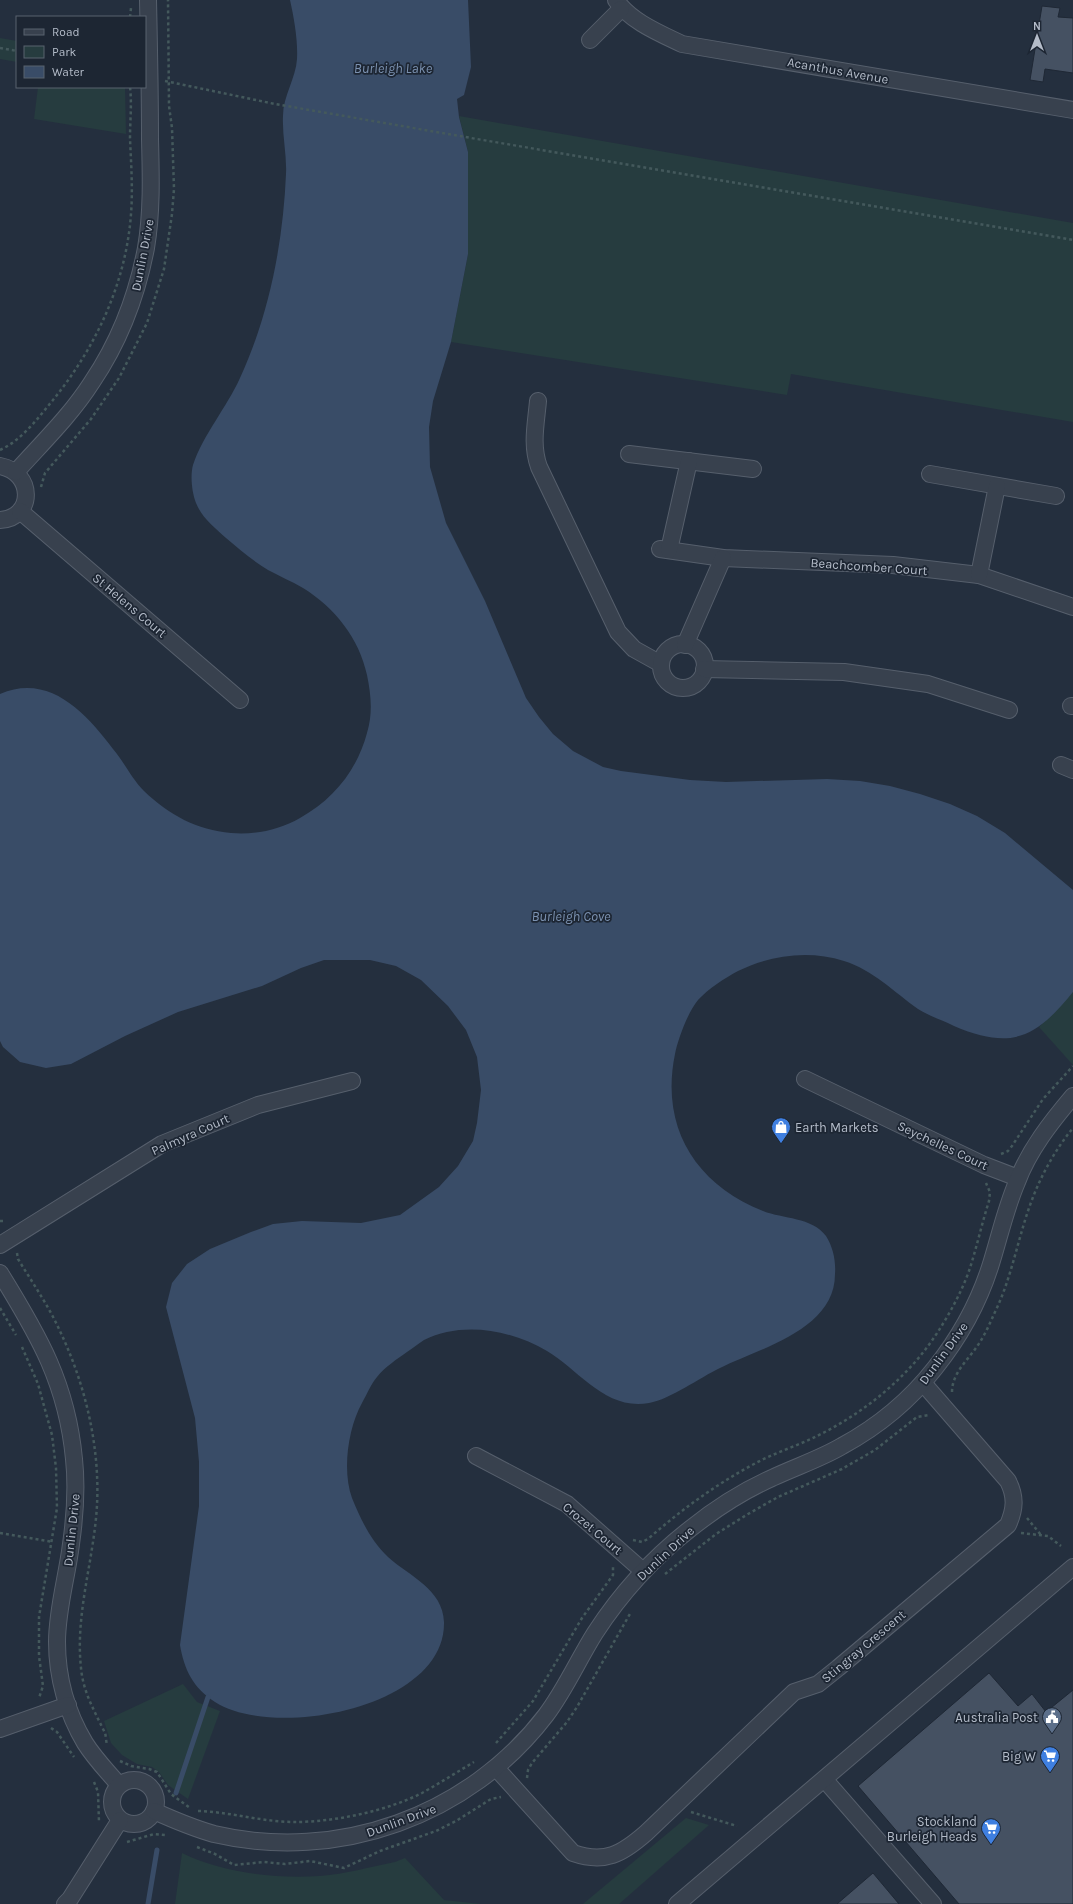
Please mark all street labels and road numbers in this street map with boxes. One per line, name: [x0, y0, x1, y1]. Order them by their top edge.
street label: Acanthus Avenue: [786, 54, 890, 87]
street label: Dunlin Drive: [128, 217, 157, 292]
street label: Beachcomber Court: [810, 555, 928, 578]
street label: St Helens Court: [90, 570, 170, 641]
street label: Palmyra Court: [149, 1111, 232, 1158]
street label: Seychelles Court: [895, 1118, 991, 1173]
street label: Dunlin Drive: [916, 1319, 971, 1387]
street label: Dunlin Drive: [60, 1493, 83, 1567]
street label: Crozet Court: [560, 1499, 626, 1558]
street label: Dunlin Drive: [633, 1523, 697, 1584]
street label: Stingray Crescent: [818, 1607, 908, 1686]
street label: Dunlin Drive: [364, 1801, 438, 1840]

